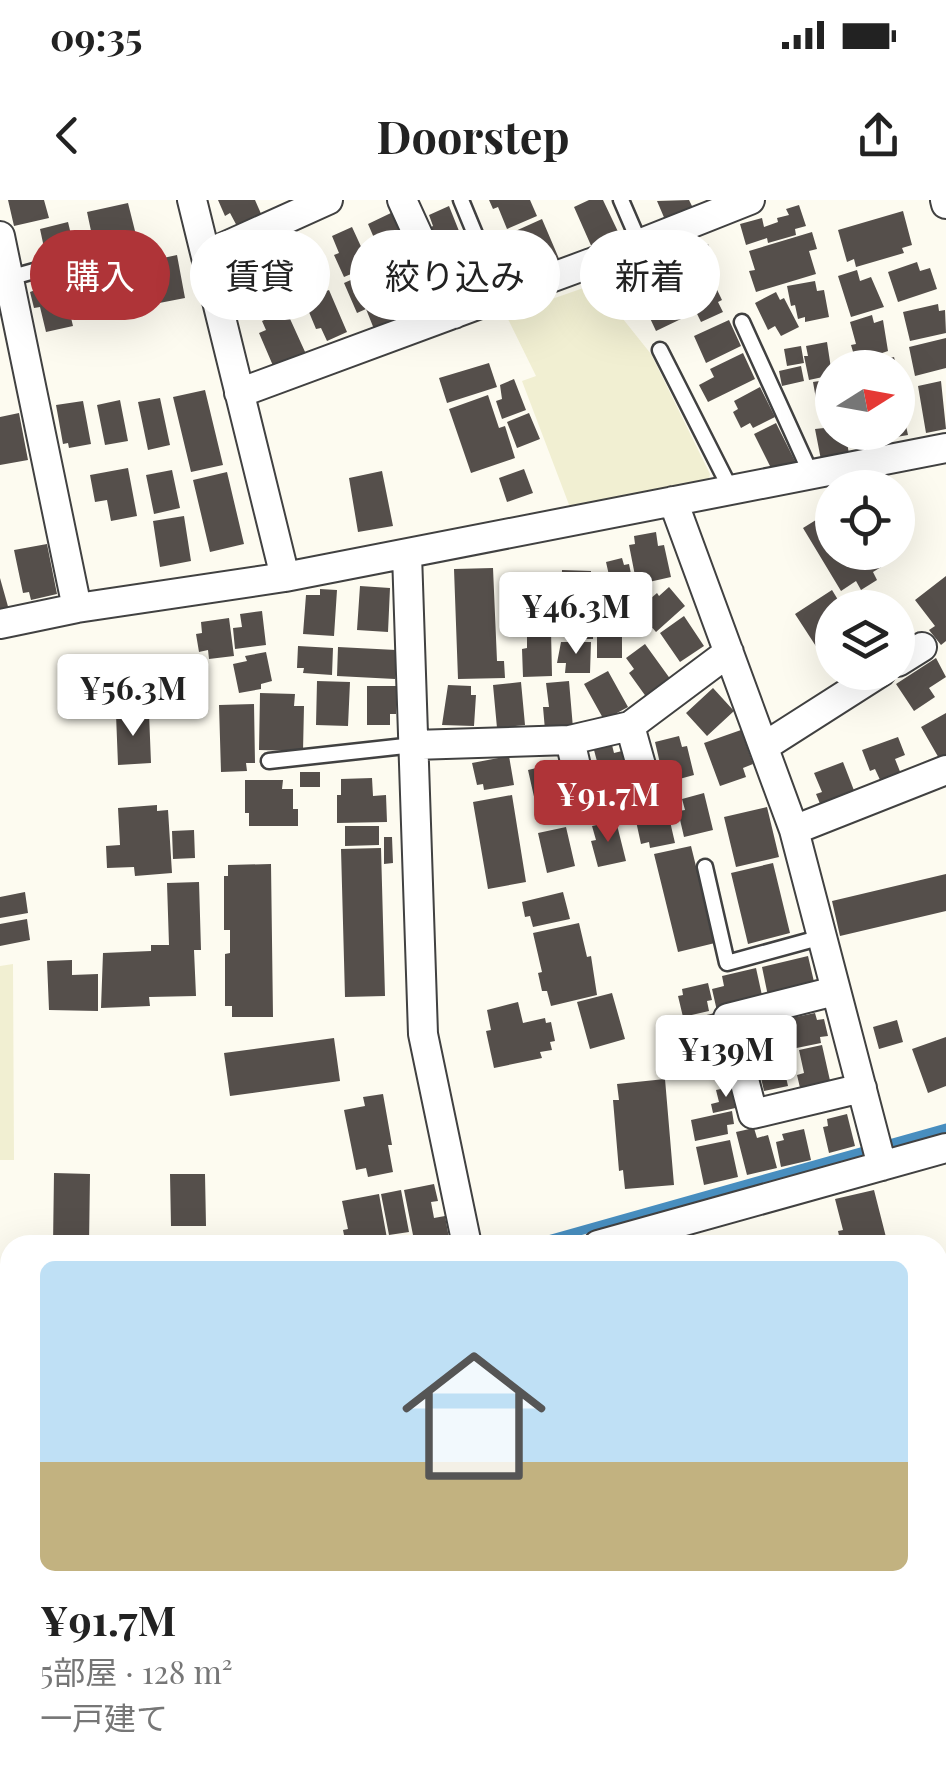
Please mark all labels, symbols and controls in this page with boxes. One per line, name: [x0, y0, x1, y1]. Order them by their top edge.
text: 09:35: [50, 10, 143, 61]
text: Doorstep: [377, 105, 569, 165]
icon: back: [40, 108, 95, 163]
icon: share: [851, 108, 906, 163]
chip: 購入: [30, 230, 170, 320]
chip: 賃貸: [190, 230, 330, 320]
chip: 絞り込み: [350, 230, 560, 320]
chip: 新着: [580, 230, 720, 320]
north arrow: [815, 350, 915, 450]
map controls: [815, 350, 915, 690]
button: locate: [815, 470, 915, 570]
pin: ¥46.3M: [495, 572, 657, 657]
text: ¥46.3M: [521, 583, 631, 626]
button: layers: [815, 590, 915, 690]
pin: ¥56.3M: [52, 654, 214, 739]
text: ¥56.3M: [79, 665, 187, 708]
pin: ¥91.7M: [527, 760, 689, 845]
text: ¥91.7M: [556, 771, 660, 814]
pin: ¥139M: [656, 1015, 796, 1100]
text: ¥139M: [678, 1026, 774, 1069]
icon: home: [384, 1326, 564, 1506]
text: ¥91.7M: [40, 1591, 176, 1647]
text: 5部屋 · 128 m²: [40, 1649, 233, 1692]
text: 一戸建て: [40, 1695, 168, 1738]

